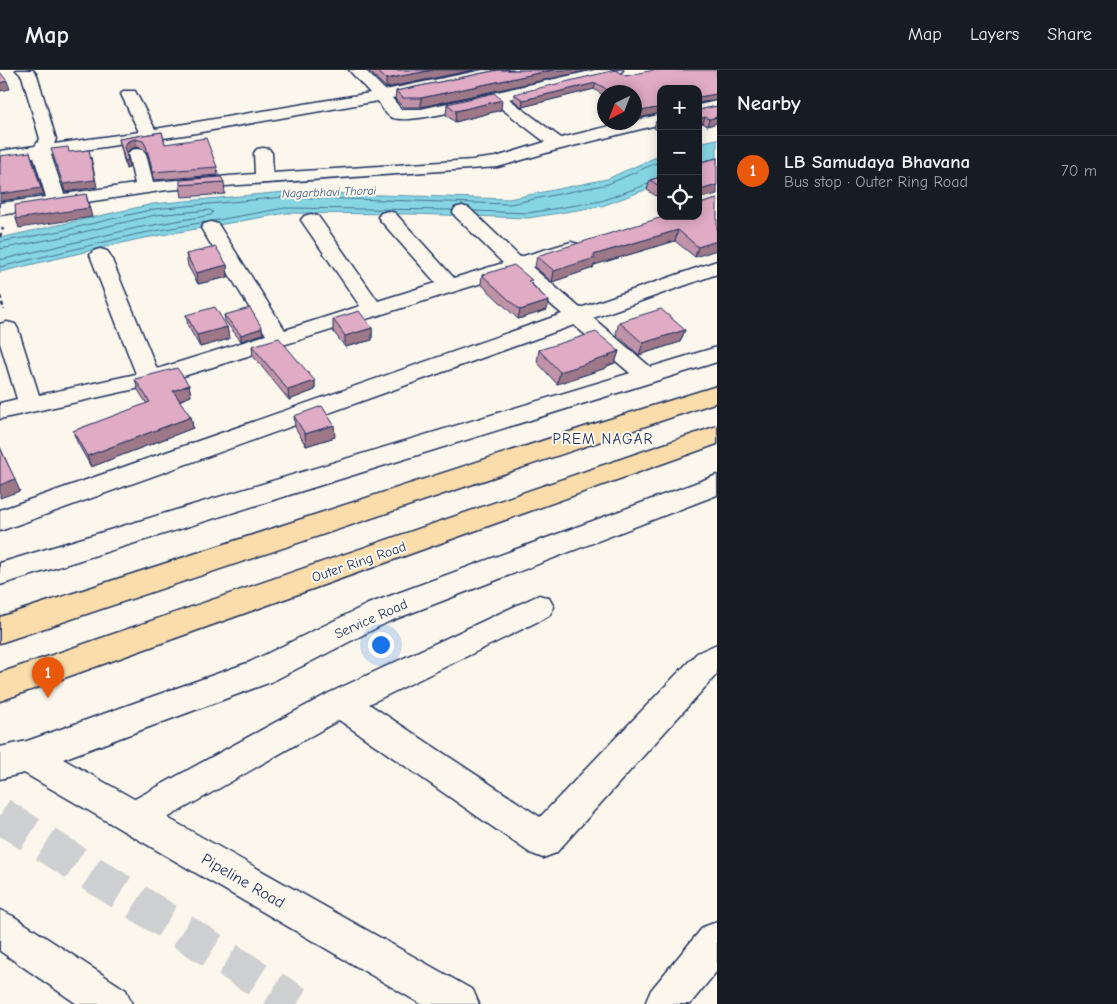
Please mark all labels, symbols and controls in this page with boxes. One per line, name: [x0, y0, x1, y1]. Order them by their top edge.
text: Map: [25, 21, 69, 49]
text: Map: [908, 24, 942, 45]
text: Layers: [970, 24, 1019, 45]
text: Share: [1047, 24, 1092, 45]
north arrow: [597, 85, 642, 130]
map controls: [657, 85, 702, 220]
button: +: [657, 85, 702, 130]
text: Nearby: [737, 91, 801, 115]
button: −: [657, 130, 702, 175]
text: LB Samudaya Bhavana: [784, 151, 970, 173]
text: 1: [750, 162, 756, 180]
text: 70 m: [1061, 162, 1097, 180]
text: Bus stop · Outer Ring Road: [784, 173, 968, 191]
button: locate: [657, 175, 702, 220]
water label: Nagarbhavi Thorai: [282, 183, 377, 201]
district label: PREM NAGAR: [553, 430, 653, 448]
street label: Outer Ring Road: [310, 538, 408, 586]
street label: Service Road: [332, 595, 410, 643]
your location: [368, 632, 394, 658]
pin: 1: [32, 657, 64, 698]
street label: Pipeline Road: [198, 850, 288, 912]

